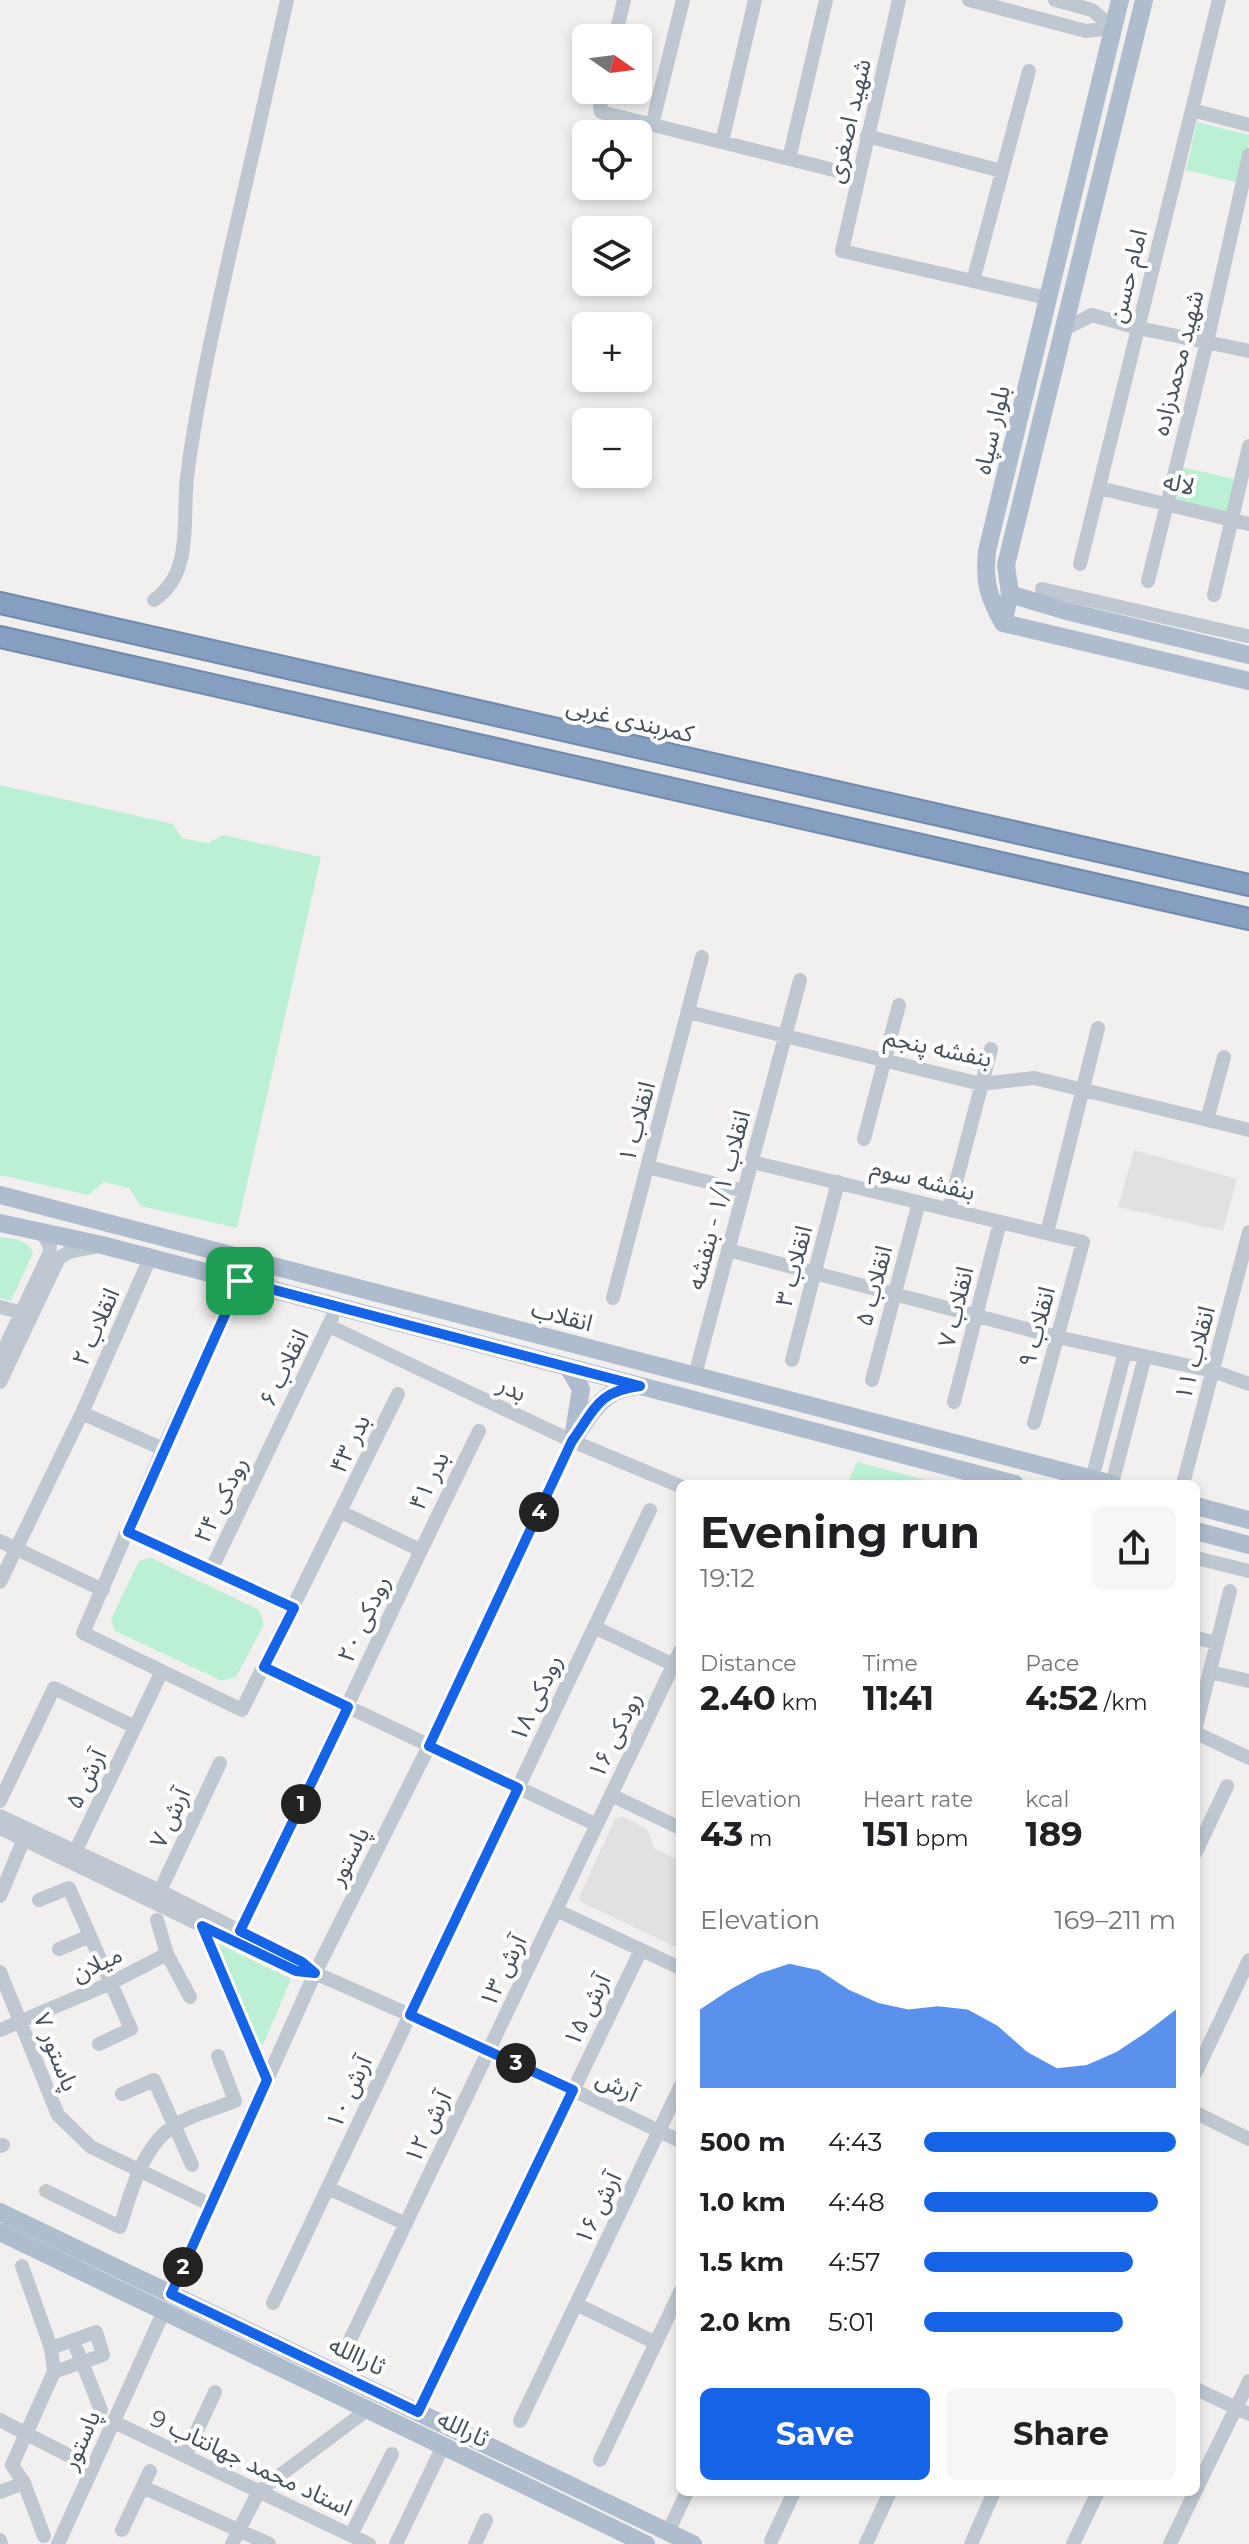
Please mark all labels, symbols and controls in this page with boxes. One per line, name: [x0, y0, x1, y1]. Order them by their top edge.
north arrow: [572, 24, 652, 104]
map controls: [572, 24, 652, 488]
street label: شهید اصغری: [820, 56, 877, 186]
button: locate: [572, 120, 652, 200]
button: layers: [572, 216, 652, 296]
street label: امام حسن: [1102, 226, 1157, 327]
street label: شهید محمدزاده: [1145, 287, 1210, 438]
button: +: [572, 312, 652, 392]
street label: بلوار سپاه: [967, 383, 1017, 477]
button: −: [572, 408, 652, 488]
street label: لاله: [1160, 466, 1198, 501]
street label: کمربندی غربی: [564, 691, 698, 748]
street label: بنفشه پنجم: [881, 1022, 994, 1076]
street label: انقلاب ۱: [612, 1078, 661, 1165]
street label: انقلاب ۱/۱ - بنفشه: [681, 1107, 756, 1293]
street label: بنفشه سوم: [867, 1153, 978, 1210]
street label: انقلاب ۳: [769, 1222, 818, 1309]
street label: انقلاب ۵: [849, 1242, 898, 1329]
pin: [206, 1247, 274, 1315]
icon: arrive: [218, 1259, 262, 1303]
street label: انقلاب ۷: [931, 1263, 980, 1350]
street label: انقلاب ۲: [66, 1283, 126, 1370]
street label: انقلاب ۹: [1012, 1283, 1061, 1370]
street label: انقلاب: [528, 1293, 596, 1338]
street label: انقلاب ۱۱: [1168, 1303, 1221, 1403]
street label: انقلاب ۶: [252, 1324, 315, 1411]
street label: بدر: [492, 1369, 531, 1408]
street label: بدر ۴۳: [323, 1410, 376, 1478]
street label: بدر ۴۱: [402, 1447, 455, 1515]
street label: رودکی ۲۴: [187, 1452, 254, 1548]
pin: 4: [519, 1492, 559, 1532]
text: 4: [531, 1498, 547, 1525]
text: Evening run: [700, 1505, 980, 1559]
button: share: [1092, 1506, 1176, 1590]
text: 19:12: [700, 1562, 755, 1594]
street label: رودکی ۲۰: [331, 1571, 396, 1667]
street label: رودکی ۱۸: [503, 1650, 568, 1746]
text: Distance: [700, 1650, 797, 1677]
text: Time: [863, 1650, 918, 1677]
text: Pace: [1025, 1650, 1079, 1677]
text: 2.40: [700, 1677, 776, 1719]
text: 11:41: [863, 1677, 934, 1719]
text: 4:52: [1025, 1677, 1098, 1719]
street label: رودکی ۱۶: [581, 1687, 648, 1783]
text: km: [776, 1689, 818, 1716]
text: /km: [1098, 1689, 1148, 1716]
street label: آرش ۵: [59, 1743, 113, 1813]
street label: آرش ۷: [143, 1782, 196, 1852]
pin: 1: [281, 1784, 321, 1824]
text: Elevation: [700, 1786, 802, 1813]
text: Heart rate: [863, 1786, 973, 1813]
text: kcal: [1025, 1786, 1069, 1813]
text: 1: [297, 1790, 305, 1817]
text: 43: [700, 1813, 743, 1855]
text: 151: [863, 1813, 910, 1855]
text: 189: [1025, 1813, 1083, 1855]
street label: پاستور: [321, 1822, 377, 1891]
text: m: [743, 1825, 772, 1852]
text: bpm: [910, 1825, 969, 1852]
text: Elevation: [700, 1904, 820, 1936]
text: 169–211 m: [1054, 1904, 1176, 1936]
street label: آرش ۱۳: [473, 1929, 533, 2012]
street label: میلان: [67, 1939, 127, 1988]
street label: آرش ۱۵: [557, 1968, 617, 2051]
street label: پاستور ۷: [27, 2008, 85, 2096]
pin: 3: [496, 2043, 536, 2083]
text: 3: [509, 2049, 523, 2076]
street label: آرش ۱۰: [319, 2050, 378, 2133]
street label: آرش: [592, 2063, 644, 2108]
street label: آرش ۱۲: [398, 2085, 458, 2168]
text: 500 m: [700, 2126, 785, 2158]
text: 4:43: [828, 2126, 882, 2158]
street label: آرش ۱۶: [568, 2166, 628, 2249]
text: 1.0 km: [700, 2186, 786, 2218]
text: 4:48: [828, 2186, 885, 2218]
text: 1.5 km: [700, 2246, 784, 2278]
text: 4:57: [828, 2246, 881, 2278]
pin: 2: [163, 2247, 203, 2287]
text: 2: [177, 2253, 189, 2280]
text: 2.0 km: [700, 2306, 791, 2338]
text: 5:01: [828, 2306, 875, 2338]
street label: ثاراالله: [324, 2330, 390, 2381]
button: Save: [700, 2388, 930, 2480]
button: Share: [946, 2388, 1176, 2480]
street label: استاد محمد جهانتاب 9: [146, 2403, 357, 2522]
street label: ثارالله: [433, 2404, 493, 2453]
street label: پاستور: [54, 2406, 108, 2475]

